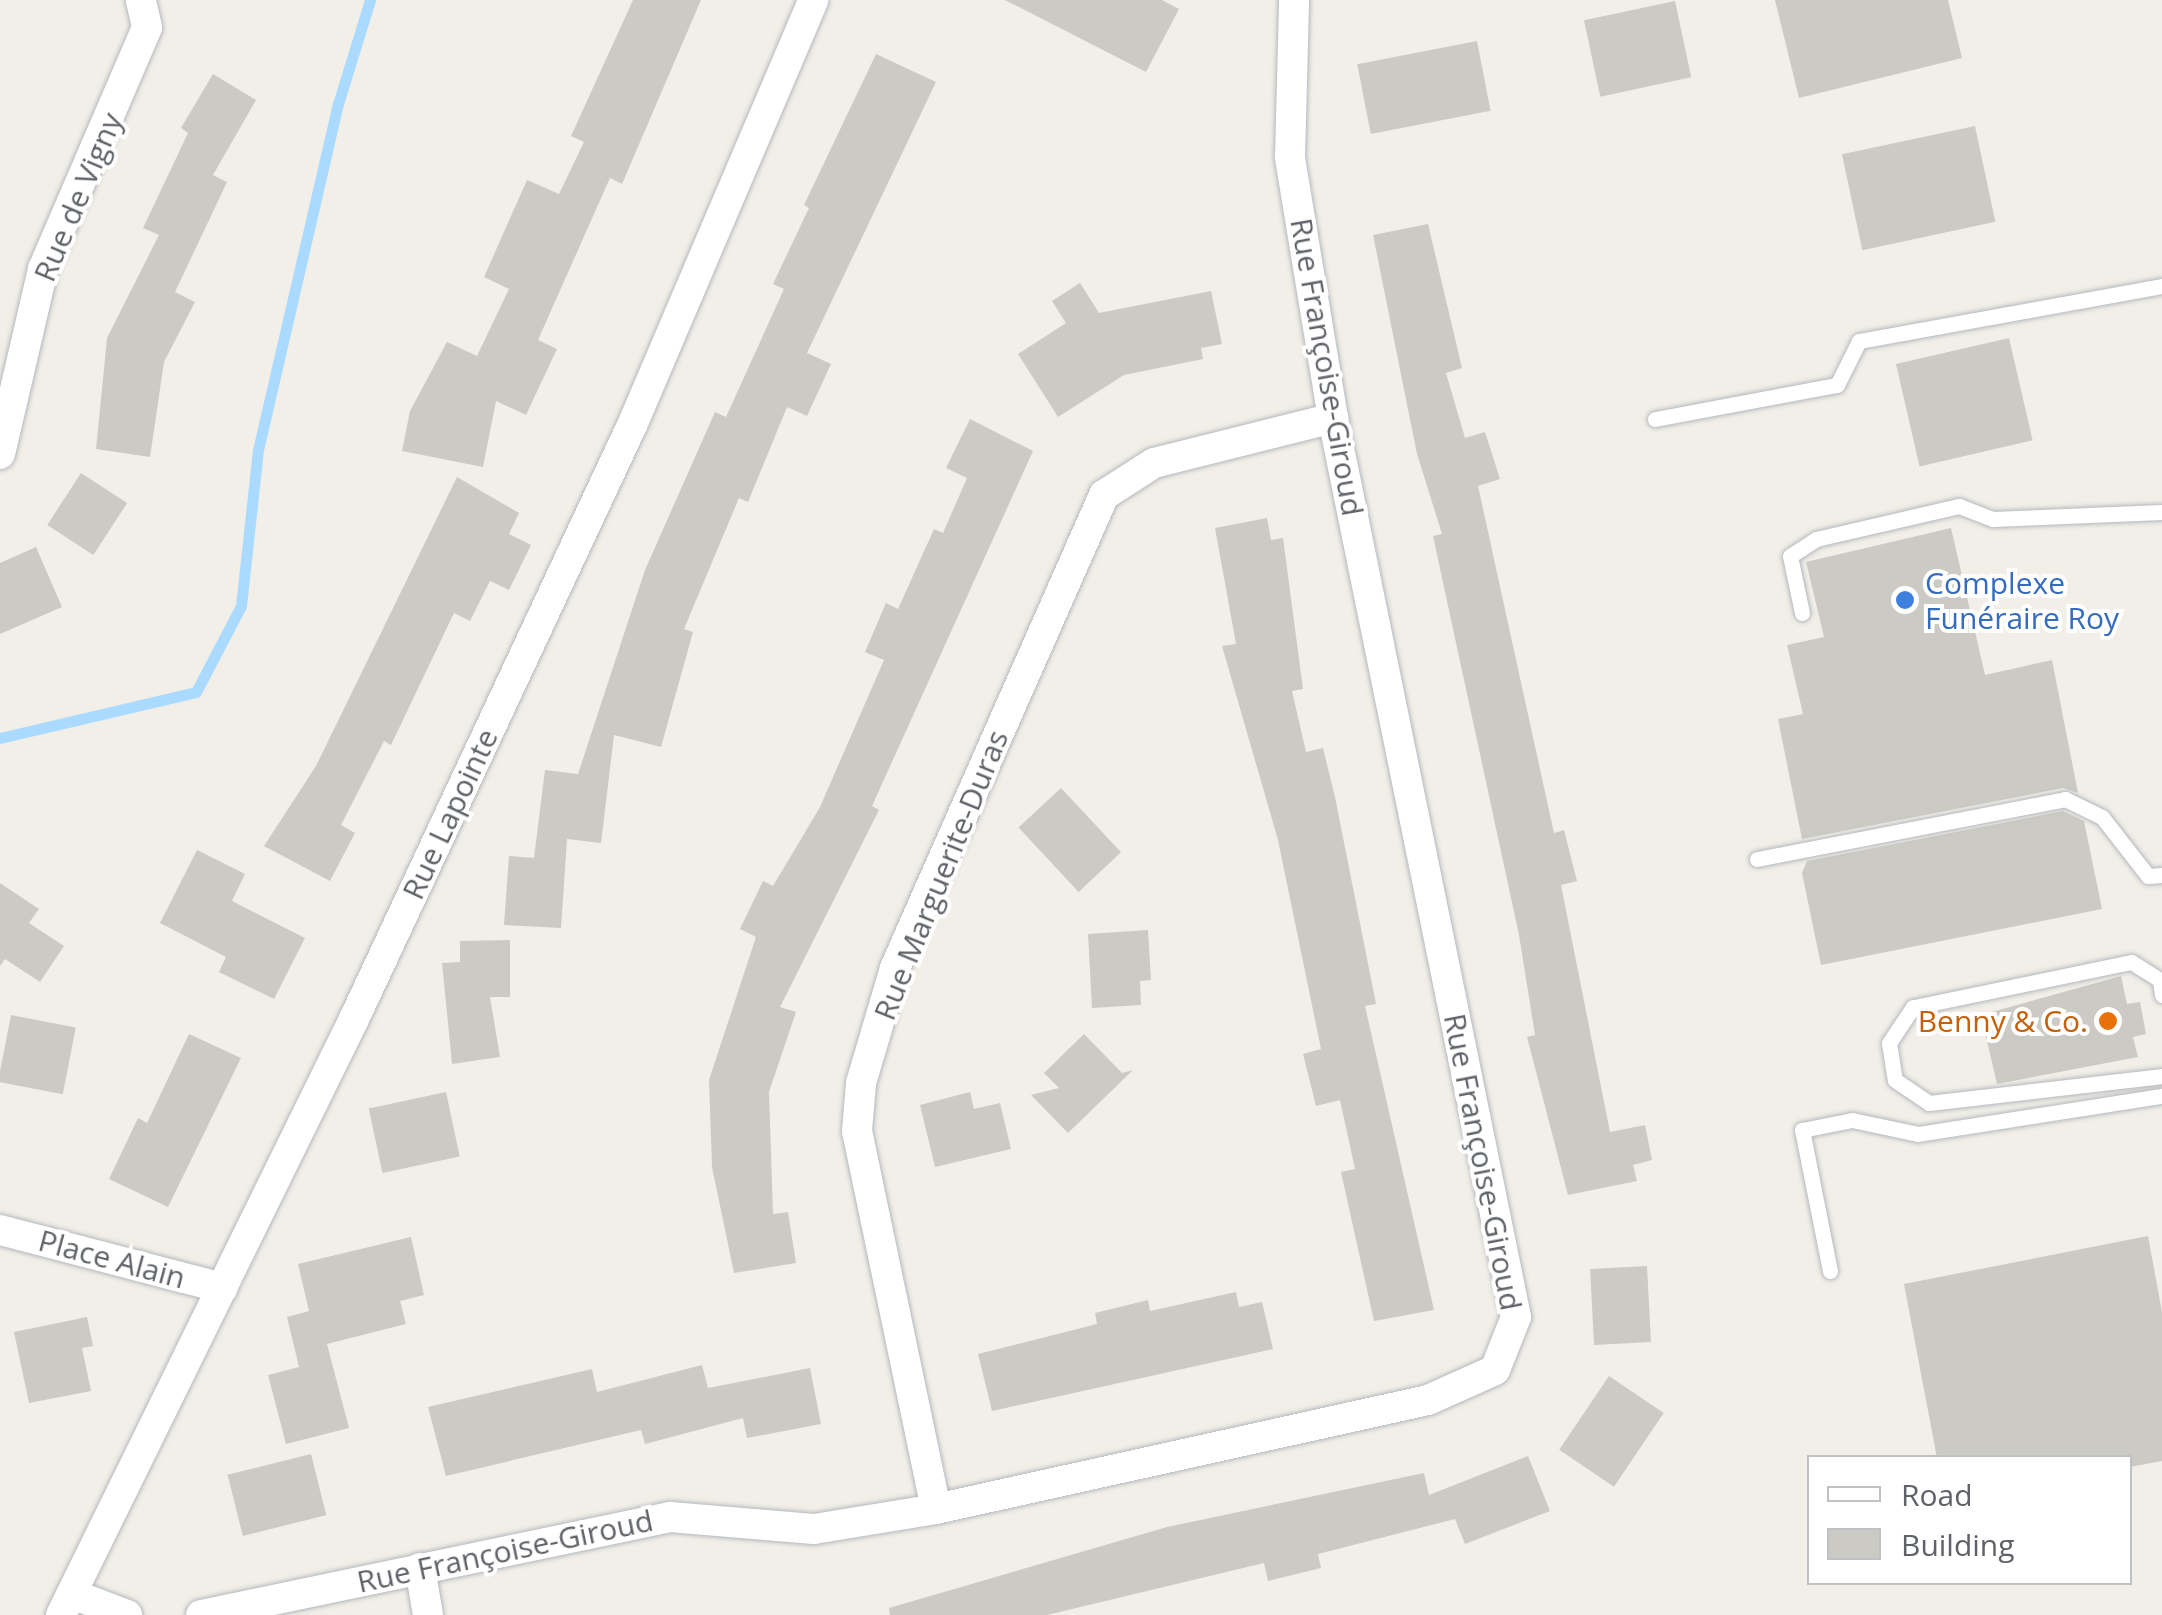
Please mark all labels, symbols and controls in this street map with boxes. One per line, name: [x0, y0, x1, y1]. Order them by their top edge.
street label: Rue de Vigny: [26, 107, 130, 287]
street label: Rue Françoise-Giroud: [1283, 215, 1371, 519]
place label: Complexe Funéraire Roy: [1925, 565, 2119, 636]
marker: Complexe Funéraire Roy: [1894, 589, 1916, 611]
street label: Rue Lapointe: [395, 723, 505, 905]
street label: Rue Marguerite-Duras: [866, 725, 1016, 1025]
place label: Benny & Co.: [1918, 1003, 2088, 1039]
marker: Benny & Co.: [2097, 1010, 2119, 1032]
street label: Rue Françoise-Giroud: [1437, 1011, 1529, 1313]
street label: Place Alain: [35, 1222, 189, 1296]
legend: [1807, 1455, 2132, 1585]
text: Road: [1901, 1474, 1973, 1515]
street label: Rue Françoise-Giroud: [354, 1502, 656, 1600]
text: Building: [1901, 1524, 2015, 1565]

